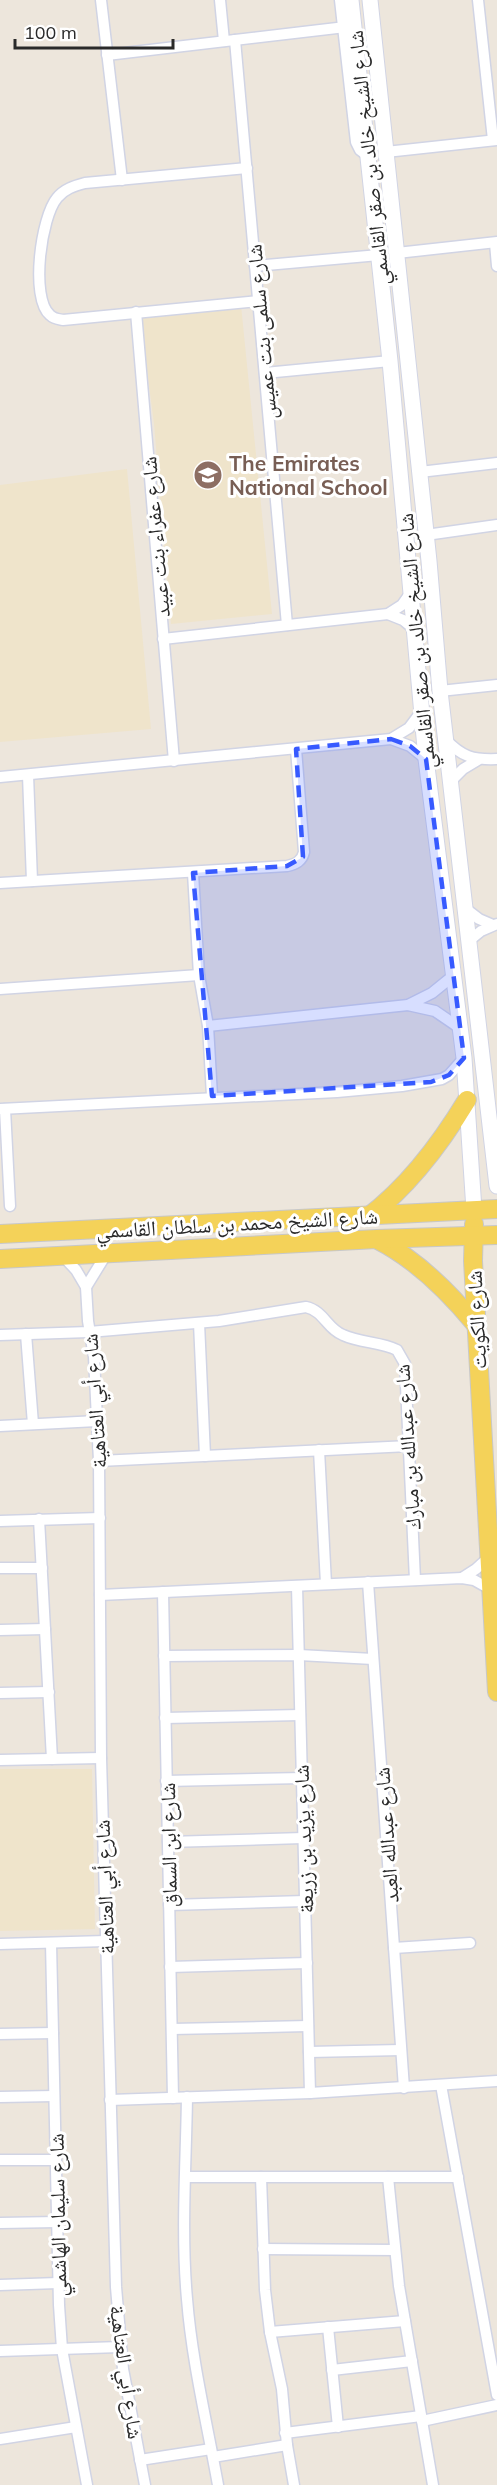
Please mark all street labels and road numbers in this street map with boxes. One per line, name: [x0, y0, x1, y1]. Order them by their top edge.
street label: شارع الشيخ خالد بن صقر القاسمي: [342, 29, 399, 287]
street label: شارع سلمى بنت عميس: [240, 243, 283, 421]
street label: شارع عفراء بنت عبيد: [135, 456, 176, 618]
street label: شارع الشيخ خالد بن صقر القاسمي: [392, 512, 444, 770]
street label: شارع الشيخ محمد بن سلطان القاسمي: [95, 1203, 379, 1248]
street label: شارع الكويت: [460, 1270, 493, 1370]
street label: شارع أبي العتاهية: [76, 1333, 116, 1469]
street label: شارع عبدالله بن مبارك: [388, 1363, 427, 1531]
street label: شارع يزيد بن زريعة: [287, 1764, 320, 1914]
street label: شارع عبدالله العبد: [368, 1766, 405, 1904]
street label: شارع ابن السماق: [154, 1782, 183, 1908]
street label: شارع أبي العتاهية: [89, 1819, 124, 1955]
street label: شارع سليمان الهاشمي: [43, 2133, 76, 2297]
street label: شارع أبي العتاهية: [100, 2303, 149, 2441]

